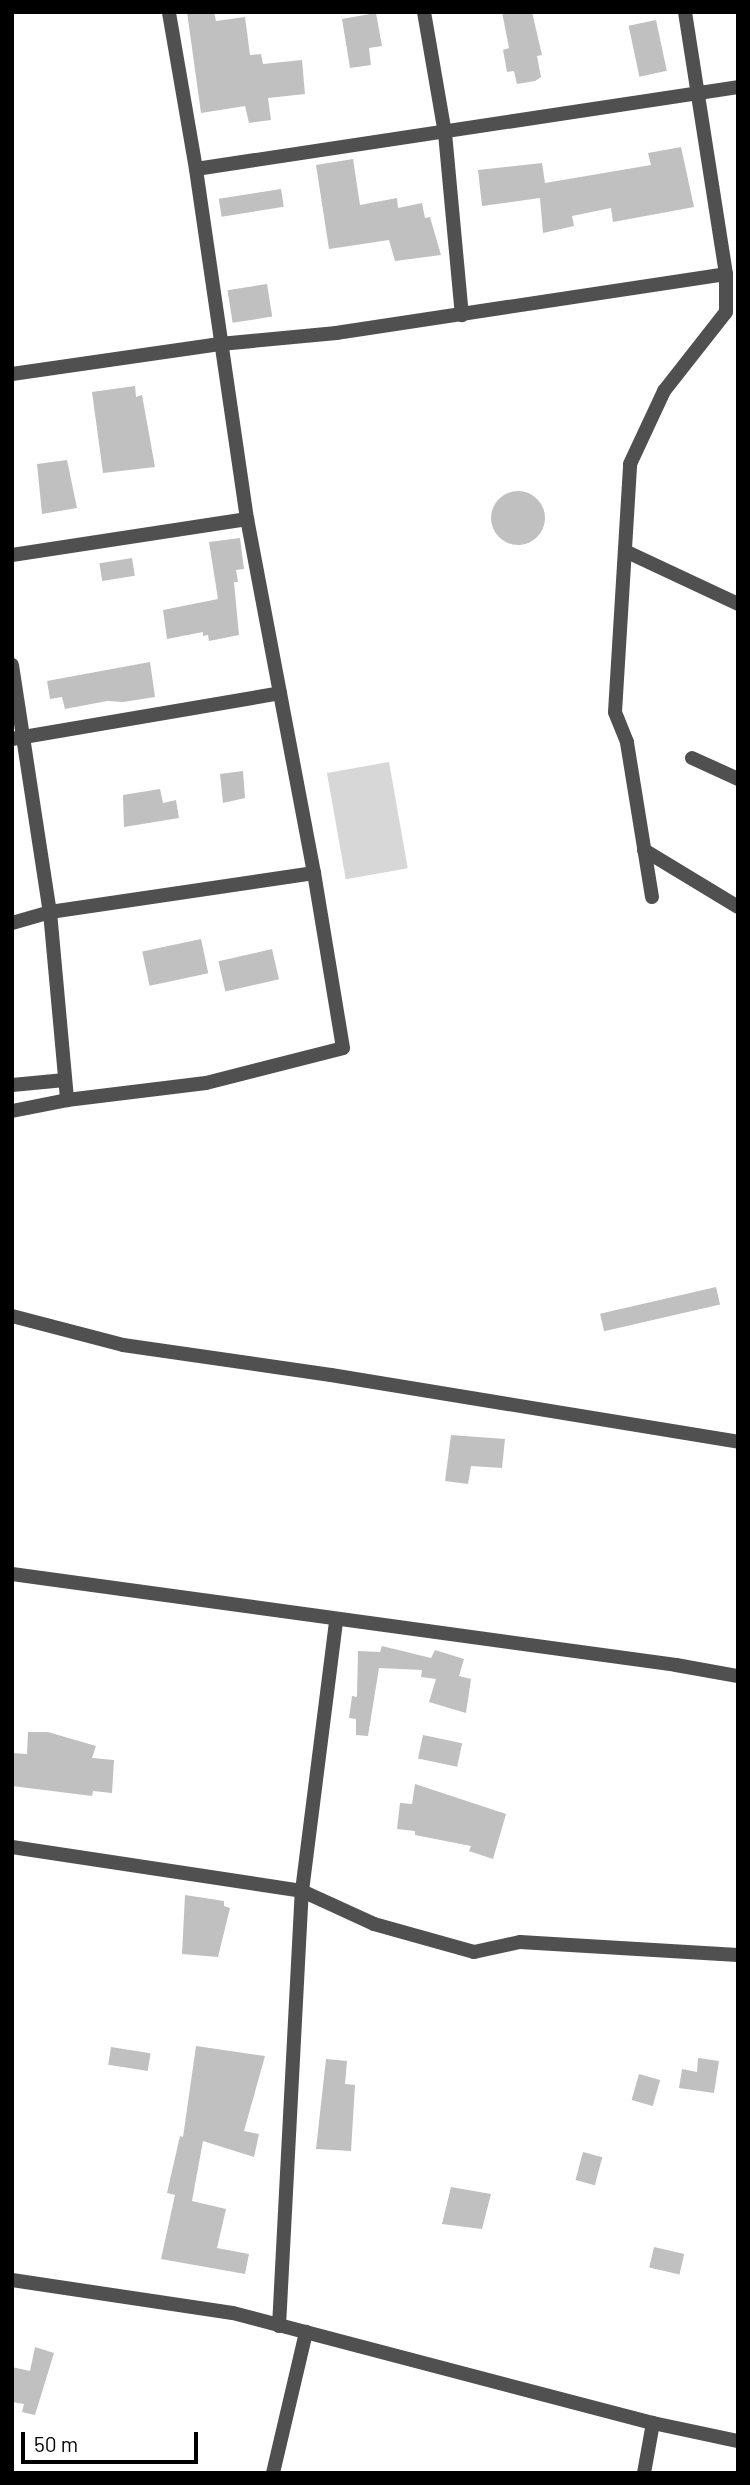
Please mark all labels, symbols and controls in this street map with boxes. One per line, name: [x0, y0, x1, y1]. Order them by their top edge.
scale bar: [24, 2418, 201, 2462]
text: 50 m: [34, 2431, 78, 2456]

